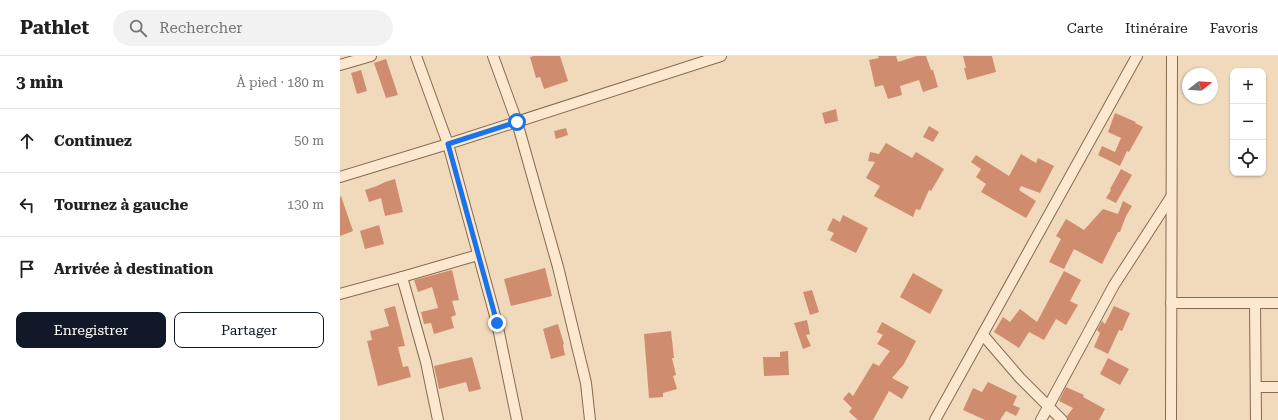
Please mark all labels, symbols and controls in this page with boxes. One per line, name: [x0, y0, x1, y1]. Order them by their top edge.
search box: [113, 10, 393, 46]
text: Pathlet: [20, 16, 89, 39]
icon: search: [127, 17, 149, 39]
text: Rechercher: [159, 19, 243, 37]
text: Carte: [1067, 20, 1103, 36]
text: Itinéraire: [1125, 20, 1188, 36]
text: Favoris: [1210, 20, 1258, 36]
north arrow: [1182, 68, 1218, 104]
map controls: [1230, 68, 1266, 176]
button: +: [1230, 68, 1266, 104]
text: 3 min: [16, 72, 63, 92]
text: À pied · 180 m: [237, 75, 324, 90]
button: −: [1230, 104, 1266, 140]
route start: [508, 113, 526, 131]
icon: ahead: [16, 130, 38, 152]
text: Continuez: [54, 132, 132, 150]
text: 50 m: [294, 133, 324, 148]
button: locate: [1230, 140, 1266, 176]
icon: left: [16, 194, 38, 216]
text: Tournez à gauche: [54, 196, 188, 214]
text: 130 m: [287, 197, 324, 212]
icon: arrive: [16, 258, 38, 280]
text: Arrivée à destination: [54, 260, 213, 278]
button: Enregistrer: [16, 312, 166, 348]
button: Partager: [174, 312, 324, 348]
route end: [488, 314, 506, 332]

